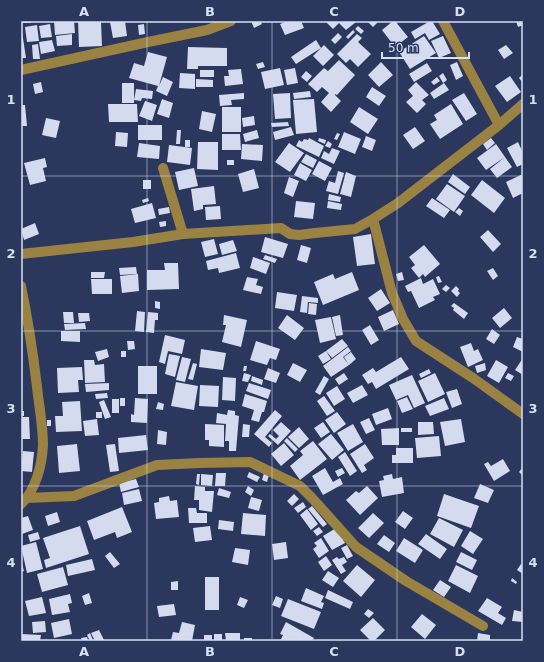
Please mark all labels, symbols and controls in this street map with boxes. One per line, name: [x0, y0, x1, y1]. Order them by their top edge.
text: A: [79, 4, 89, 19]
text: B: [205, 4, 215, 19]
text: C: [329, 4, 339, 19]
text: D: [455, 4, 466, 19]
scale bar: [382, 34, 469, 60]
text: 50 m: [388, 41, 419, 55]
text: 1: [6, 92, 16, 107]
text: 1: [528, 92, 538, 107]
text: 2: [6, 246, 16, 261]
text: 2: [528, 246, 538, 261]
text: 3: [6, 401, 16, 416]
text: 3: [528, 401, 538, 416]
text: 4: [6, 555, 16, 570]
text: 4: [528, 555, 538, 570]
text: A: [79, 644, 89, 659]
text: B: [205, 644, 215, 659]
text: C: [329, 644, 339, 659]
text: D: [455, 644, 466, 659]

